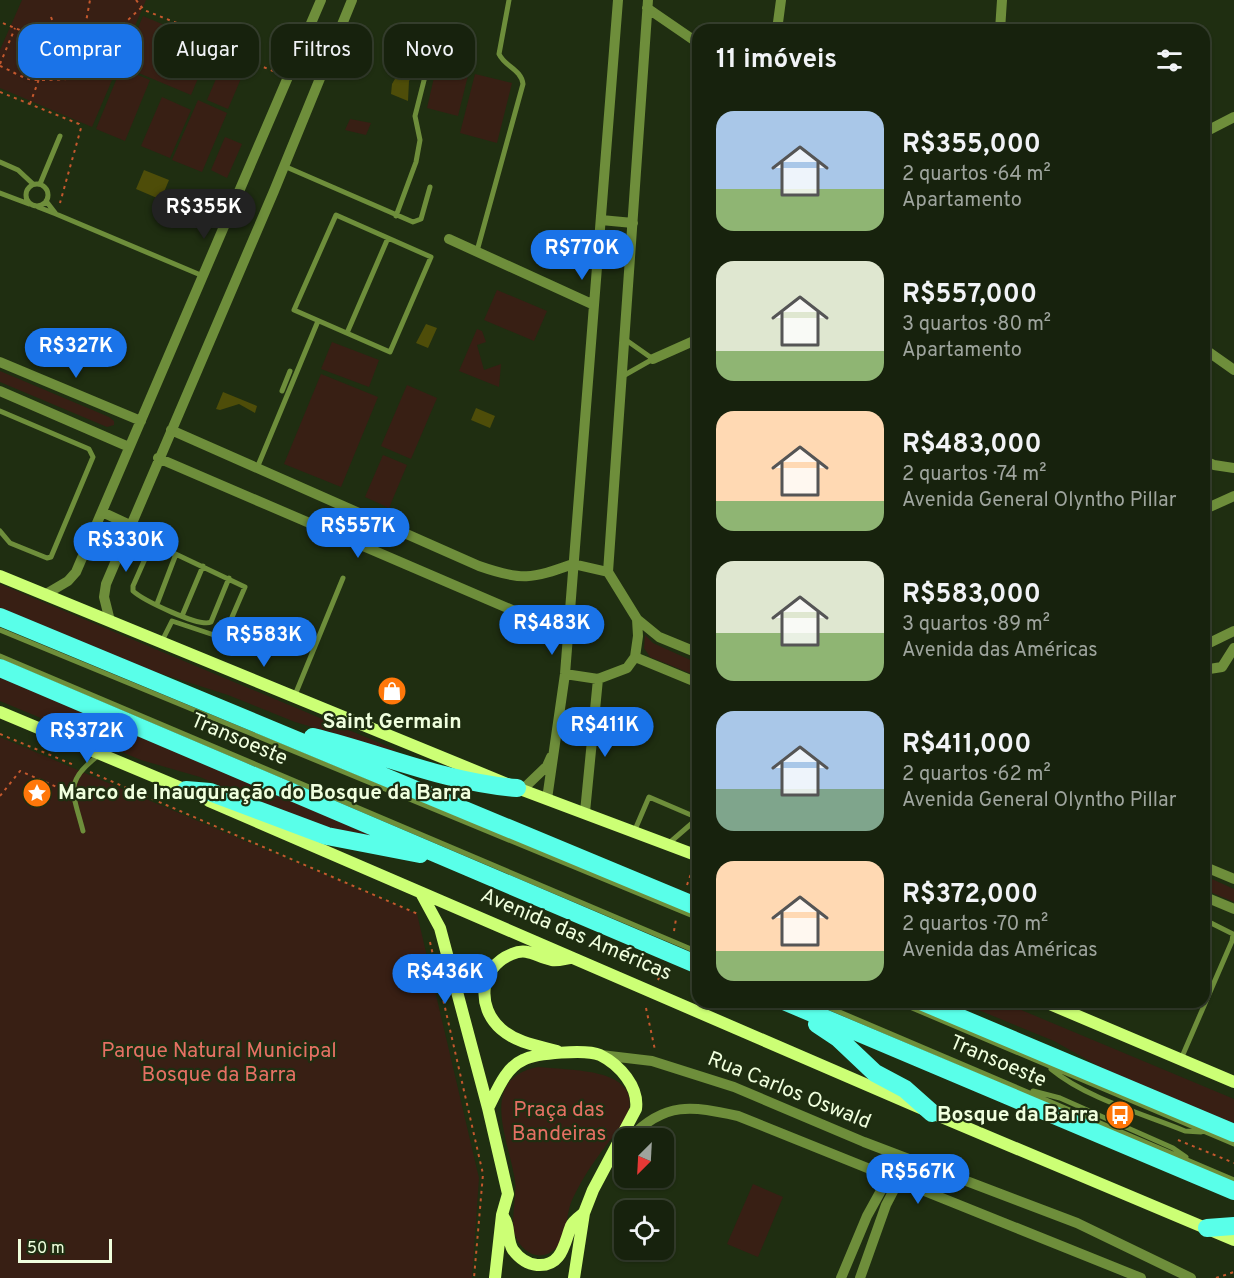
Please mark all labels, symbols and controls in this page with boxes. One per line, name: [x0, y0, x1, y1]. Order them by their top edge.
chip: Comprar: [18, 24, 142, 78]
chip: Alugar: [154, 24, 259, 78]
chip: Filtros: [271, 24, 372, 78]
chip: Novo: [384, 24, 475, 78]
text: 11 imóveis: [716, 44, 837, 77]
icon: filters: [1153, 44, 1186, 77]
text: R$355,000: [902, 129, 1041, 162]
icon: home: [764, 135, 836, 207]
text: 2 quartos · 64 m²: [902, 162, 1051, 188]
text: Apartamento: [902, 188, 1022, 214]
pin: R$355K: [155, 189, 253, 240]
text: R$355K: [166, 195, 242, 221]
pin: R$770K: [533, 230, 631, 281]
text: R$770K: [545, 236, 619, 262]
text: R$557,000: [902, 279, 1037, 312]
icon: home: [764, 285, 836, 357]
text: 3 quartos · 80 m²: [902, 312, 1051, 338]
pin: R$327K: [27, 328, 125, 379]
text: R$327K: [39, 334, 113, 360]
text: Apartamento: [902, 338, 1022, 364]
text: R$483,000: [902, 429, 1042, 462]
icon: home: [764, 435, 836, 507]
text: 2 quartos · 74 m²: [902, 462, 1047, 488]
text: Avenida General Olyntho Pillar: [902, 488, 1176, 514]
pin: R$557K: [309, 508, 407, 559]
text: R$557K: [320, 514, 396, 540]
pin: R$330K: [77, 522, 175, 573]
text: R$330K: [88, 528, 164, 554]
text: R$583,000: [902, 579, 1041, 612]
icon: home: [764, 585, 836, 657]
pin: R$483K: [503, 605, 601, 656]
text: R$483K: [513, 611, 591, 637]
text: 3 quartos · 89 m²: [902, 612, 1050, 638]
pin: R$583K: [215, 617, 313, 668]
text: R$583K: [226, 623, 302, 649]
text: Avenida das Américas: [902, 638, 1098, 664]
shop icon: Saint Germain: [376, 675, 408, 707]
street label: Transoeste: [186, 707, 292, 773]
pin: R$411K: [556, 707, 654, 758]
place label: Saint Germain: [322, 709, 462, 736]
pin: R$372K: [38, 713, 136, 764]
text: R$411K: [571, 713, 639, 739]
text: R$372K: [50, 719, 124, 745]
text: R$411,000: [902, 729, 1031, 762]
icon: home: [764, 735, 836, 807]
text: 2 quartos · 62 m²: [902, 762, 1051, 788]
place icon: Marco de Inauguração do Bosque da Barra: [21, 777, 53, 809]
place label: Marco de Inauguração do Bosque da Barra: [58, 780, 471, 807]
text: Avenida General Olyntho Pillar: [902, 788, 1176, 814]
text: R$372,000: [902, 879, 1038, 912]
street label: Avenida das Américas: [476, 882, 676, 988]
icon: home: [764, 885, 836, 957]
text: 2 quartos · 70 m²: [902, 912, 1048, 938]
text: Avenida das Américas: [902, 938, 1098, 964]
pin: R$436K: [396, 954, 494, 1005]
text: R$436K: [406, 960, 484, 986]
street label: Transoeste: [945, 1029, 1051, 1095]
park label: Parque Natural Municipal Bosque da Barra: [101, 1038, 337, 1089]
street label: Rua Carlos Oswald: [703, 1046, 875, 1136]
park label: Praça das Bandeiras: [512, 1097, 606, 1148]
bus stop icon: Bosque da Barra: [1104, 1099, 1136, 1131]
place label: Bosque da Barra: [937, 1102, 1099, 1129]
north arrow: [614, 1128, 674, 1188]
map controls: [614, 1128, 674, 1260]
pin: R$567K: [869, 1154, 967, 1205]
text: R$567K: [880, 1160, 956, 1186]
button: locate: [614, 1200, 674, 1260]
scale bar: [18, 1236, 112, 1264]
text: 50 m: [27, 1239, 65, 1259]

